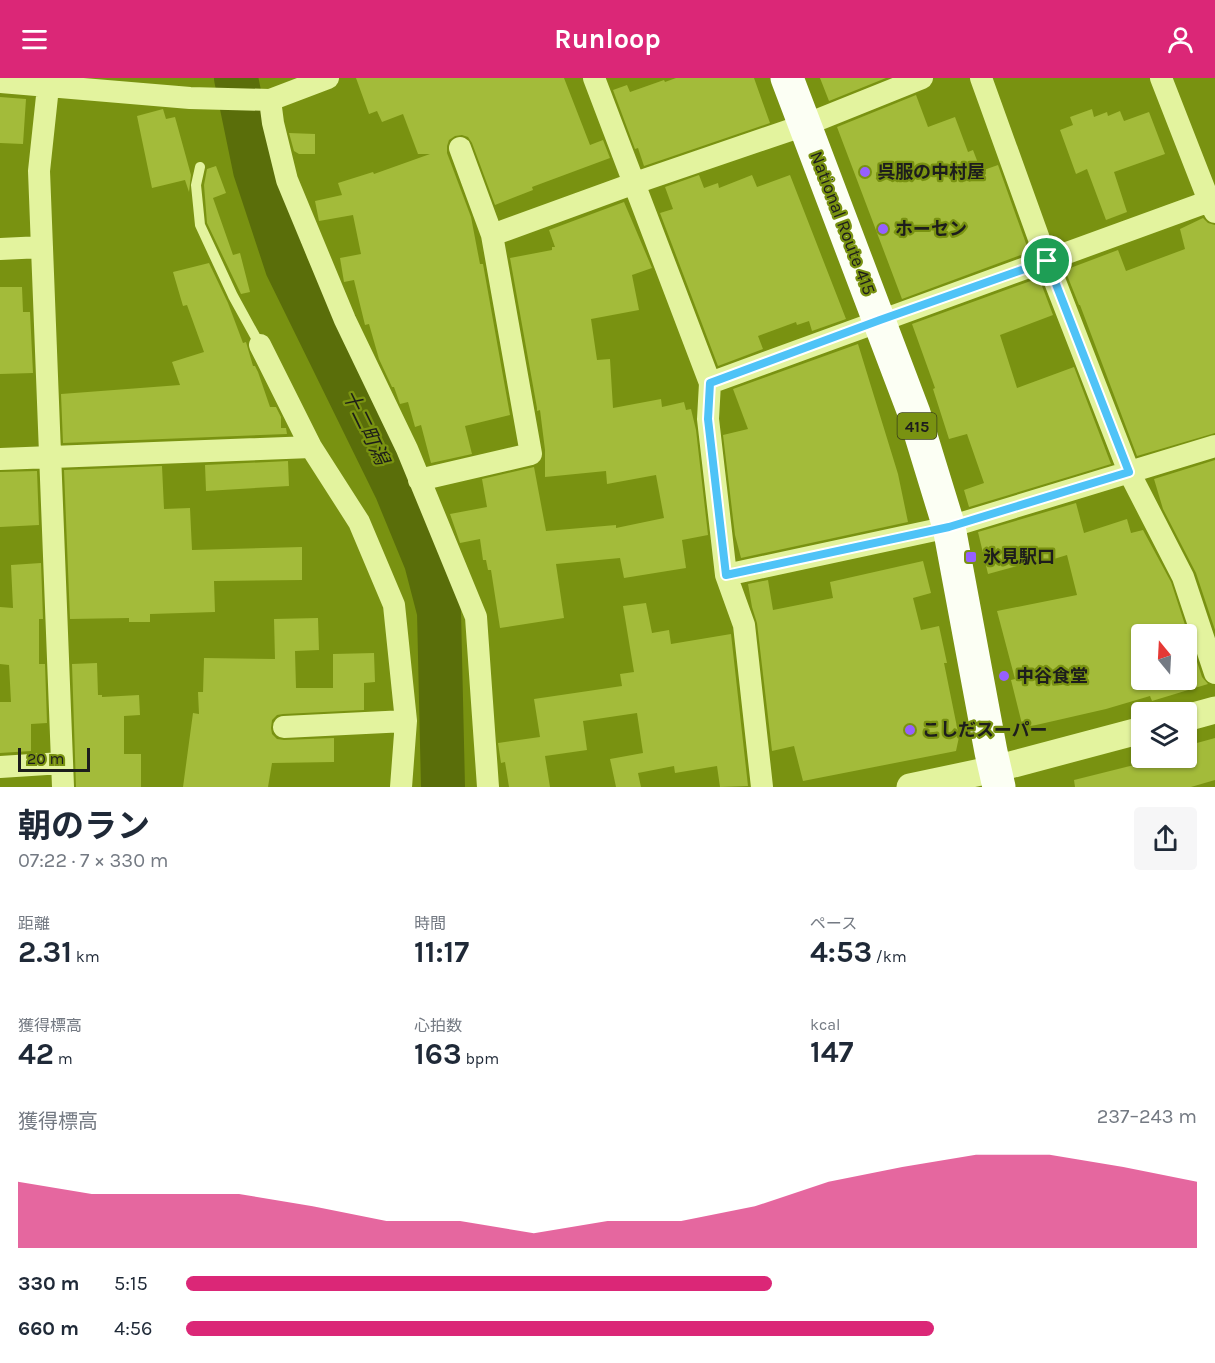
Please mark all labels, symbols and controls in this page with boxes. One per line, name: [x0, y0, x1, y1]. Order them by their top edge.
icon: menu: [18, 23, 51, 56]
text: Runloop: [554, 23, 661, 55]
icon: person: [1164, 23, 1197, 56]
street label: National Route 415: [805, 148, 881, 298]
place label: 呉服の中村屋: [877, 161, 985, 183]
marker: 呉服の中村屋: [858, 165, 872, 179]
place label: ホーセン: [895, 218, 967, 240]
marker: ホーセン: [876, 222, 890, 236]
pin: [1021, 235, 1072, 286]
icon: arrive: [1030, 244, 1063, 277]
water label: 十二町潟: [338, 386, 395, 471]
road number: 415: [898, 413, 936, 439]
place label: 氷見駅口: [983, 546, 1055, 568]
marker: 氷見駅口: [964, 550, 978, 564]
north arrow: [1131, 624, 1197, 690]
map controls: [1131, 624, 1197, 768]
place label: 中谷食堂: [1016, 665, 1088, 687]
marker: 中谷食堂: [997, 669, 1011, 683]
button: layers: [1131, 702, 1197, 768]
place label: こしだスーパー: [922, 719, 1048, 741]
marker: こしだスーパー: [903, 723, 917, 737]
scale bar: [18, 745, 90, 772]
text: 20 m: [27, 749, 65, 768]
text: 朝のラン: [18, 807, 150, 845]
button: share: [1134, 807, 1197, 870]
text: 07:22 · 7 × 330 m: [18, 849, 168, 872]
text: 距離: [18, 914, 50, 933]
text: 時間: [414, 914, 446, 933]
text: ペース: [810, 914, 857, 933]
text: 2.31: [18, 934, 72, 970]
text: 11:17: [414, 934, 469, 970]
text: 4:53: [810, 934, 872, 970]
text: km: [72, 947, 100, 966]
text: /km: [872, 947, 907, 966]
text: kcal: [810, 1015, 841, 1034]
text: 獲得標高: [18, 1016, 82, 1035]
text: 心拍数: [414, 1016, 462, 1035]
text: 147: [810, 1034, 853, 1070]
text: 42: [18, 1036, 54, 1072]
text: 163: [414, 1036, 462, 1072]
text: m: [54, 1049, 73, 1068]
text: bpm: [462, 1049, 499, 1068]
text: 237–243 m: [1097, 1105, 1197, 1128]
text: 獲得標高: [18, 1110, 98, 1133]
text: 330 m: [18, 1272, 80, 1295]
text: 5:15: [114, 1272, 148, 1295]
text: 660 m: [18, 1317, 79, 1340]
text: 4:56: [114, 1317, 153, 1340]

